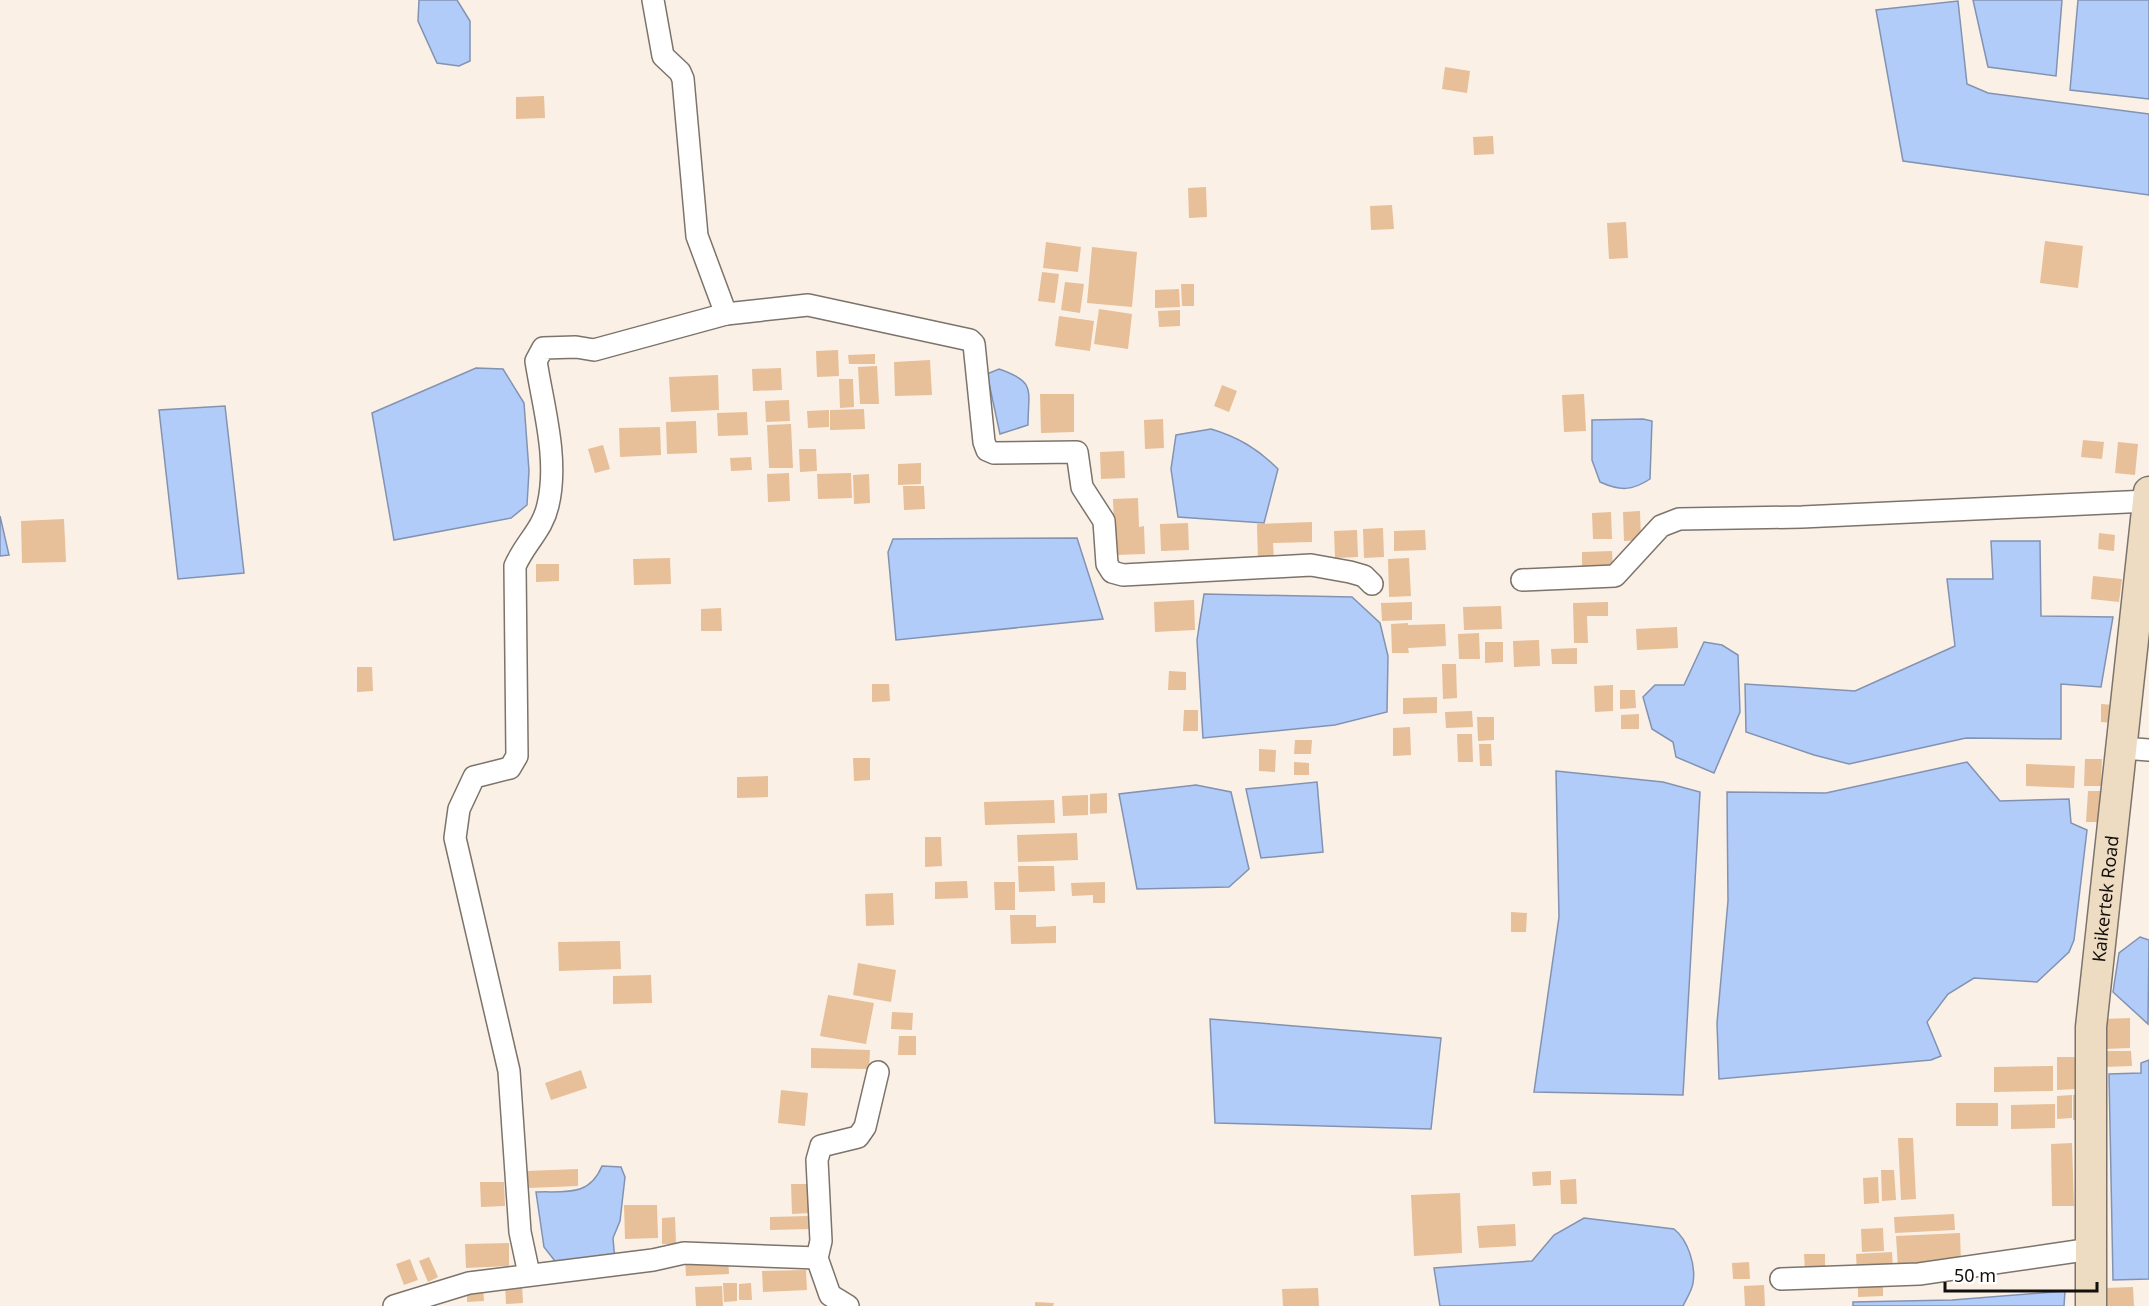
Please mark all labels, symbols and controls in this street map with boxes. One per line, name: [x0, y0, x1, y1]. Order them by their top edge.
street label: Kaikertek Road: [2086, 834, 2124, 963]
scale bar: [1945, 1255, 2096, 1293]
text: 50 m: [1954, 1263, 1996, 1287]

